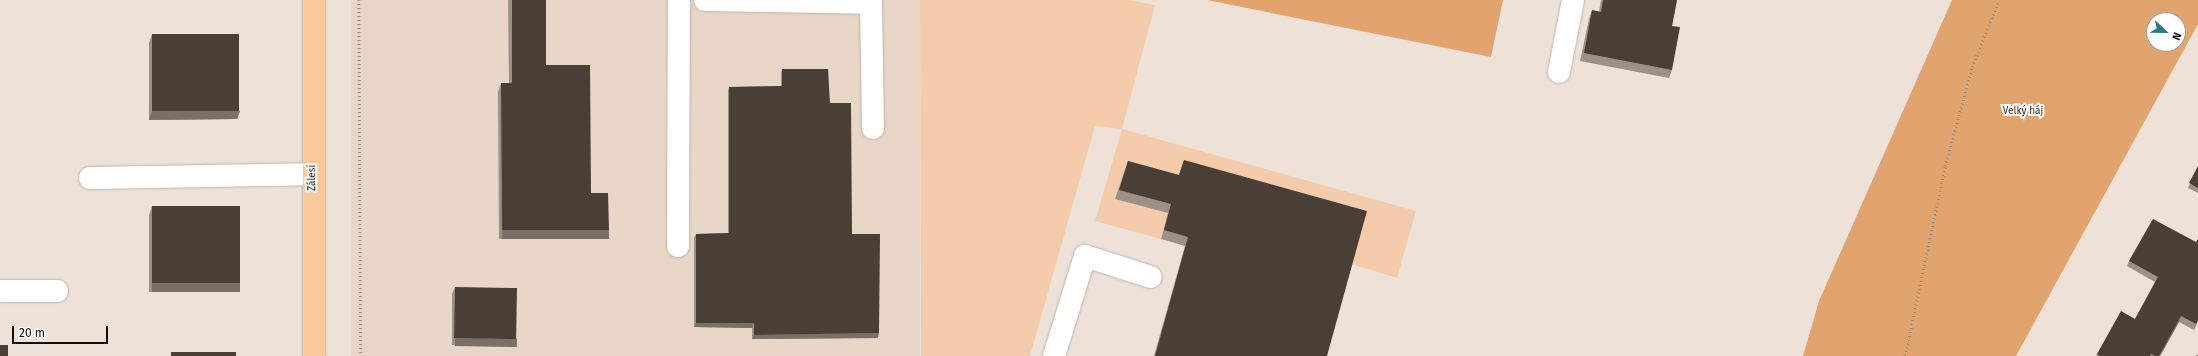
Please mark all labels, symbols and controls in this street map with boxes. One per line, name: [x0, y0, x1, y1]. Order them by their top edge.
north arrow: [2146, 12, 2186, 52]
text: N: [2169, 30, 2184, 42]
park label: Velký háj: [2003, 106, 2043, 118]
street label: Zálesí: [307, 165, 319, 191]
scale bar: [14, 318, 110, 344]
text: 20 m: [19, 326, 45, 340]

